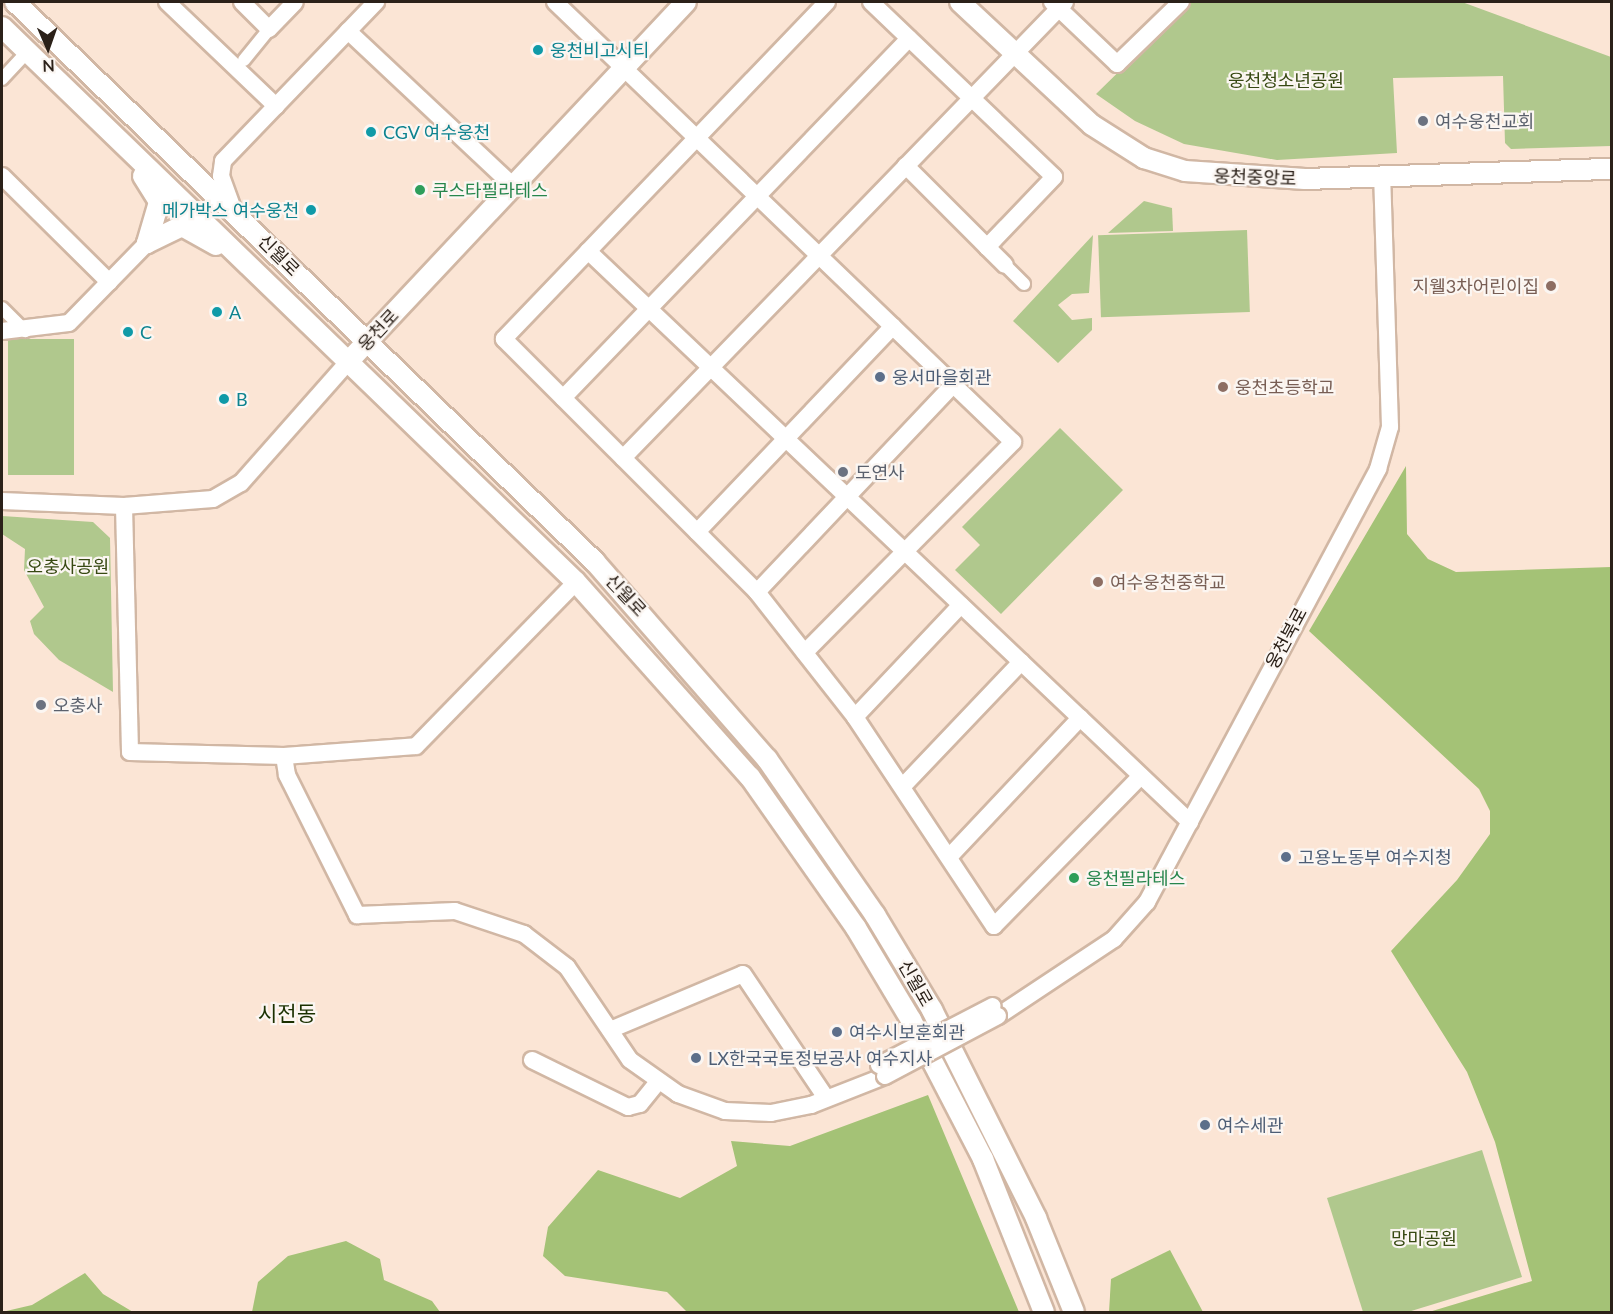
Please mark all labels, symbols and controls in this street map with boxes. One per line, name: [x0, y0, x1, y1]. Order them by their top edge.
north arrow: [18, 18, 78, 78]
place label: 웅천비고시티: [550, 39, 649, 61]
marker: 웅천비고시티: [531, 43, 545, 57]
text: N: [42, 57, 55, 76]
park label: 웅천청소년공원: [1228, 69, 1344, 91]
place label: 여수웅천교회: [1435, 110, 1534, 132]
marker: 여수웅천교회: [1416, 114, 1430, 128]
place label: CGV 여수웅천: [383, 121, 491, 143]
marker: CGV 여수웅천: [364, 125, 378, 139]
street label: 웅천중앙로: [1213, 165, 1297, 189]
place label: 쿠스타필라테스: [432, 179, 548, 201]
marker: 쿠스타필라테스: [413, 183, 427, 197]
place label: 메가박스 여수웅천: [162, 199, 299, 221]
marker: 메가박스 여수웅천: [304, 203, 318, 217]
street label: 신월로: [254, 230, 304, 280]
place label: 지웰3차어린이집: [1413, 275, 1539, 297]
marker: 지웰3차어린이집: [1544, 279, 1558, 293]
place label: A: [229, 301, 241, 323]
street label: 웅천로: [353, 304, 403, 356]
marker: A: [210, 305, 224, 319]
place label: C: [140, 321, 152, 343]
marker: C: [121, 325, 135, 339]
place label: 웅서마을회관: [892, 366, 991, 388]
marker: 웅서마을회관: [873, 370, 887, 384]
place label: 웅천초등학교: [1235, 376, 1334, 398]
marker: 웅천초등학교: [1216, 380, 1230, 394]
place label: B: [236, 388, 248, 410]
marker: B: [217, 392, 231, 406]
place label: 도연사: [855, 461, 905, 483]
marker: 도연사: [836, 465, 850, 479]
park label: 오충사공원: [27, 555, 109, 577]
street label: 신월로: [601, 569, 651, 621]
place label: 여수웅천중학교: [1110, 571, 1226, 593]
marker: 여수웅천중학교: [1091, 575, 1105, 589]
street label: 웅천북로: [1261, 604, 1311, 672]
place label: 오충사: [53, 694, 103, 716]
marker: 오충사: [34, 698, 48, 712]
place label: 고용노동부 여수지청: [1298, 846, 1452, 868]
marker: 고용노동부 여수지청: [1279, 850, 1293, 864]
place label: 웅천필라테스: [1086, 867, 1185, 889]
marker: 웅천필라테스: [1067, 871, 1081, 885]
street label: 신월로: [894, 956, 938, 1010]
district label: 시전동: [258, 1000, 316, 1026]
place label: 여수시보훈회관: [849, 1021, 965, 1043]
marker: 여수시보훈회관: [830, 1025, 844, 1039]
place label: LX한국국토정보공사 여수지사: [708, 1047, 932, 1069]
marker: LX한국국토정보공사 여수지사: [689, 1051, 703, 1065]
place label: 여수세관: [1217, 1114, 1283, 1136]
marker: 여수세관: [1198, 1118, 1212, 1132]
park label: 망마공원: [1391, 1227, 1457, 1249]

